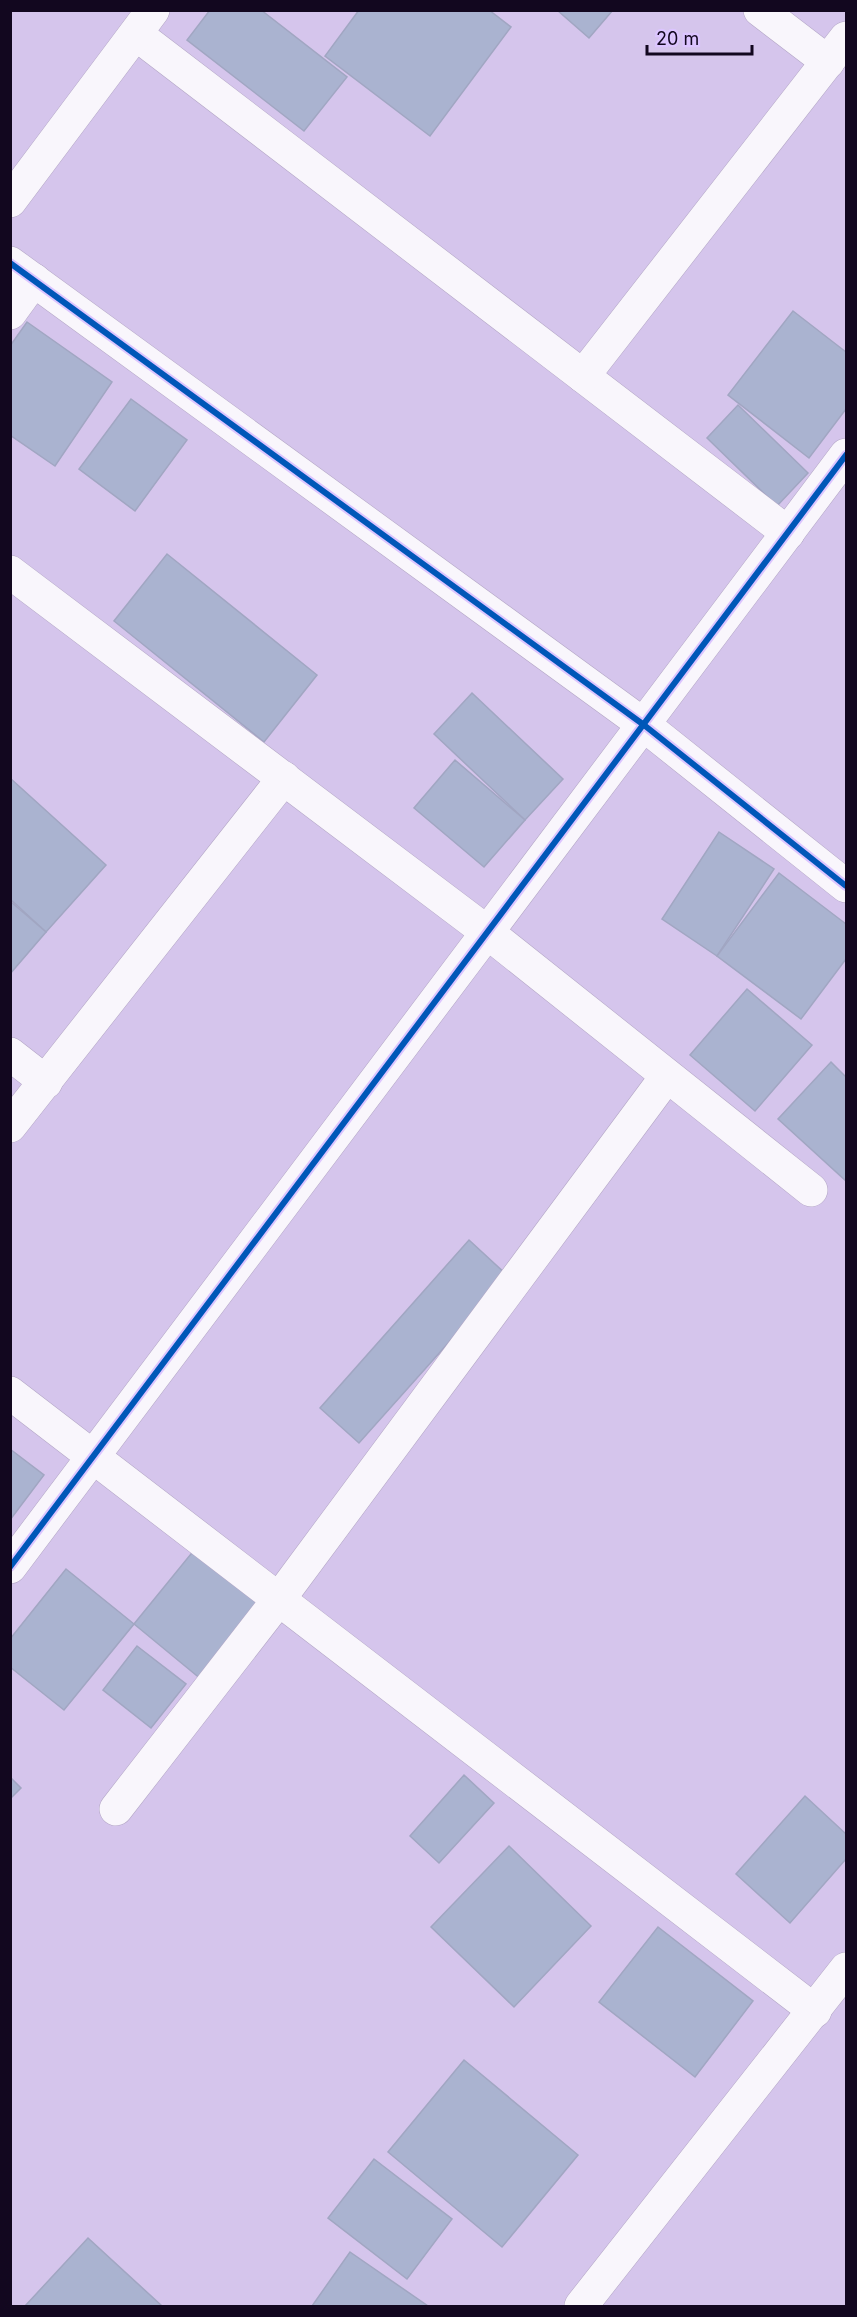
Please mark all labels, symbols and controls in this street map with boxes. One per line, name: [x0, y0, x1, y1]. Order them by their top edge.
scale bar: [647, 18, 752, 56]
text: 20 m: [656, 28, 699, 49]

